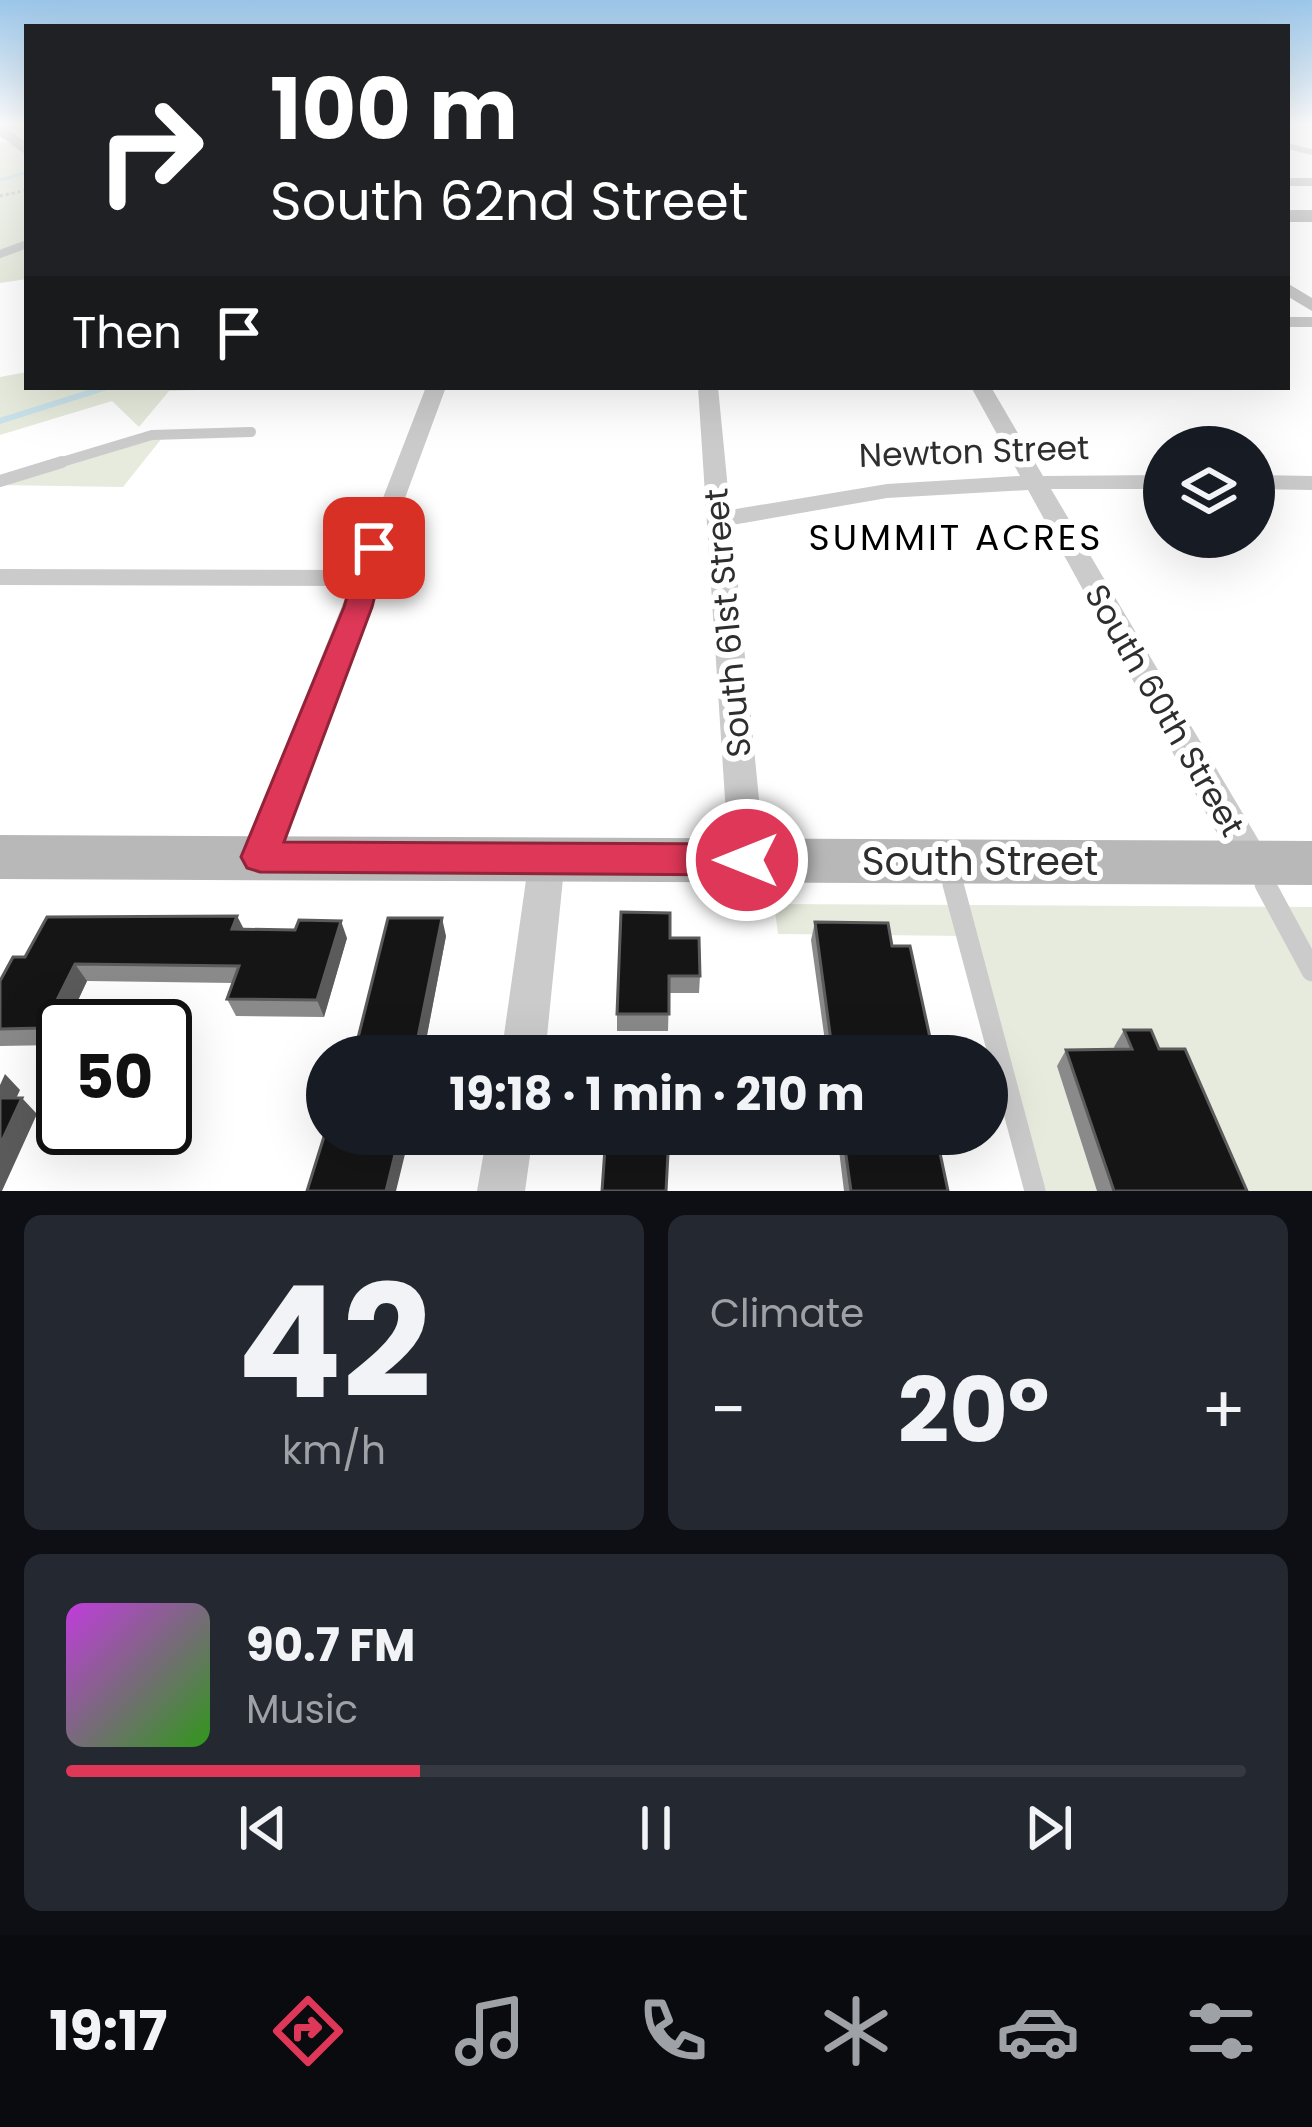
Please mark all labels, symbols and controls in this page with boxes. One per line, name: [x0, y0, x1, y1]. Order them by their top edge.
text: 100 m: [270, 51, 518, 168]
icon: right: [72, 72, 228, 228]
text: South 62nd Street: [270, 163, 748, 239]
icon: arrive: [206, 300, 272, 366]
text: Then: [72, 301, 182, 364]
street label: Newton Street: [858, 424, 1090, 479]
map controls: [1143, 426, 1275, 558]
button: layers: [1143, 426, 1275, 558]
street label: South 61st Street: [692, 487, 763, 759]
pin: [323, 497, 425, 599]
district label: SUMMIT ACRES: [809, 512, 1103, 563]
icon: arrive: [341, 515, 407, 581]
street label: South 60th Street: [1073, 576, 1256, 845]
position arrow: [684, 797, 810, 923]
street label: South Street: [862, 834, 1098, 889]
speed limit sign: 50: [36, 999, 192, 1155]
text: 19:18 · 1 min · 210 m: [449, 1063, 865, 1126]
text: 42: [237, 1233, 431, 1452]
text: Climate: [710, 1286, 864, 1341]
text: 20°: [898, 1347, 1050, 1474]
text: −: [710, 1364, 746, 1456]
text: +: [1201, 1364, 1246, 1456]
text: km/h: [282, 1423, 386, 1478]
text: 90.7 FM: [246, 1614, 415, 1677]
text: Music: [246, 1682, 358, 1737]
icon: previous: [230, 1795, 296, 1861]
icon: pause: [623, 1795, 689, 1861]
icon: next: [1016, 1795, 1082, 1861]
icon: directions: [266, 1989, 350, 2073]
icon: music: [448, 1989, 532, 2073]
icon: phone: [631, 1989, 715, 2073]
icon: climate: [814, 1989, 898, 2073]
icon: car: [996, 1989, 1080, 2073]
icon: filters: [1179, 1989, 1263, 2073]
text: 19:17: [49, 1993, 167, 2069]

